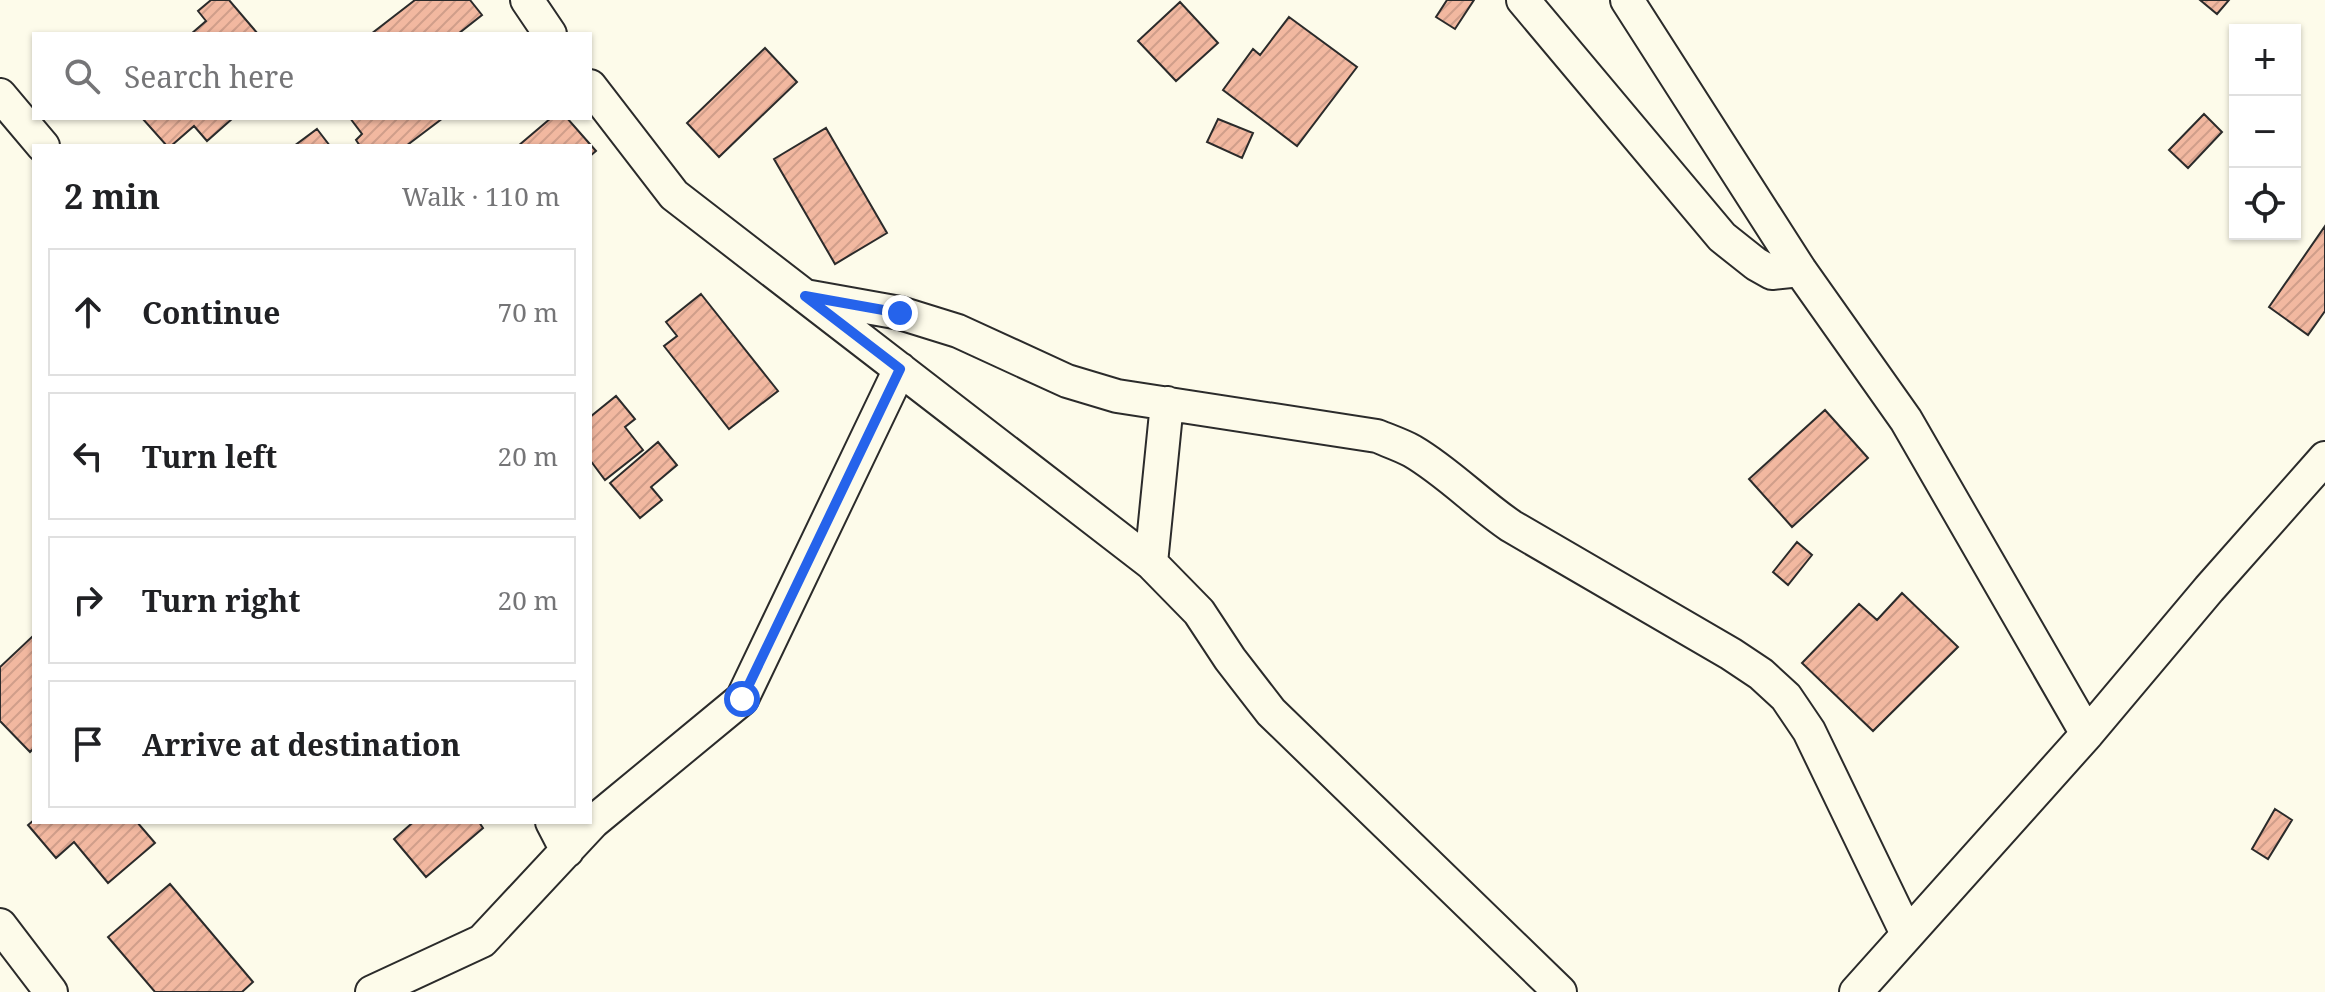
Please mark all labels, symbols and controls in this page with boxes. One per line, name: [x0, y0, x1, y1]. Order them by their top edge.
map controls: [2229, 24, 2301, 240]
button: +: [2229, 24, 2301, 96]
search box: [32, 32, 592, 120]
icon: search: [60, 54, 104, 98]
text: Search here: [124, 56, 294, 97]
button: −: [2229, 96, 2301, 168]
button: locate: [2229, 168, 2301, 240]
text: 2 min: [64, 173, 160, 219]
text: Walk · 110 m: [402, 178, 560, 214]
icon: ahead: [66, 290, 110, 334]
text: Continue: [142, 292, 280, 333]
text: 70 m: [498, 294, 558, 330]
route end: [882, 295, 918, 331]
icon: left: [66, 434, 110, 478]
text: Turn left: [142, 436, 277, 477]
text: 20 m: [498, 438, 558, 474]
icon: right: [66, 578, 110, 622]
text: Turn right: [142, 580, 300, 621]
text: 20 m: [498, 582, 558, 618]
route start: [724, 681, 760, 717]
icon: arrive: [66, 722, 110, 766]
text: Arrive at destination: [142, 724, 461, 765]

